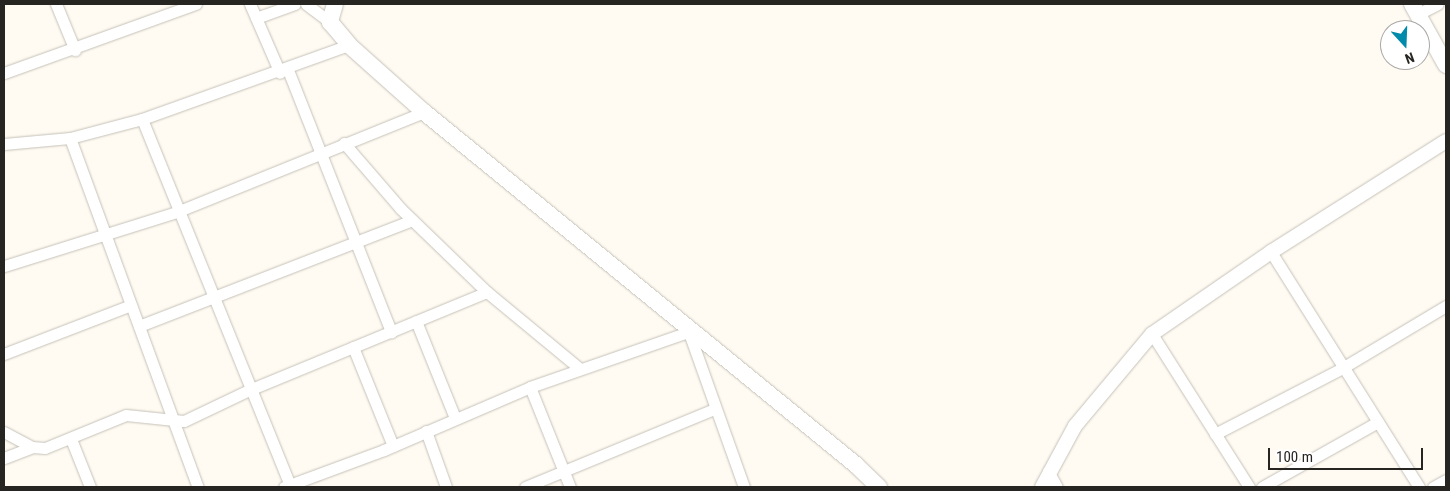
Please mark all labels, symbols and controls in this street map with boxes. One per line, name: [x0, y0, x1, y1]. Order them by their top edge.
north arrow: [1380, 20, 1430, 70]
text: N: [1403, 49, 1417, 67]
scale bar: [1270, 438, 1425, 470]
text: 100 m: [1276, 448, 1313, 466]

